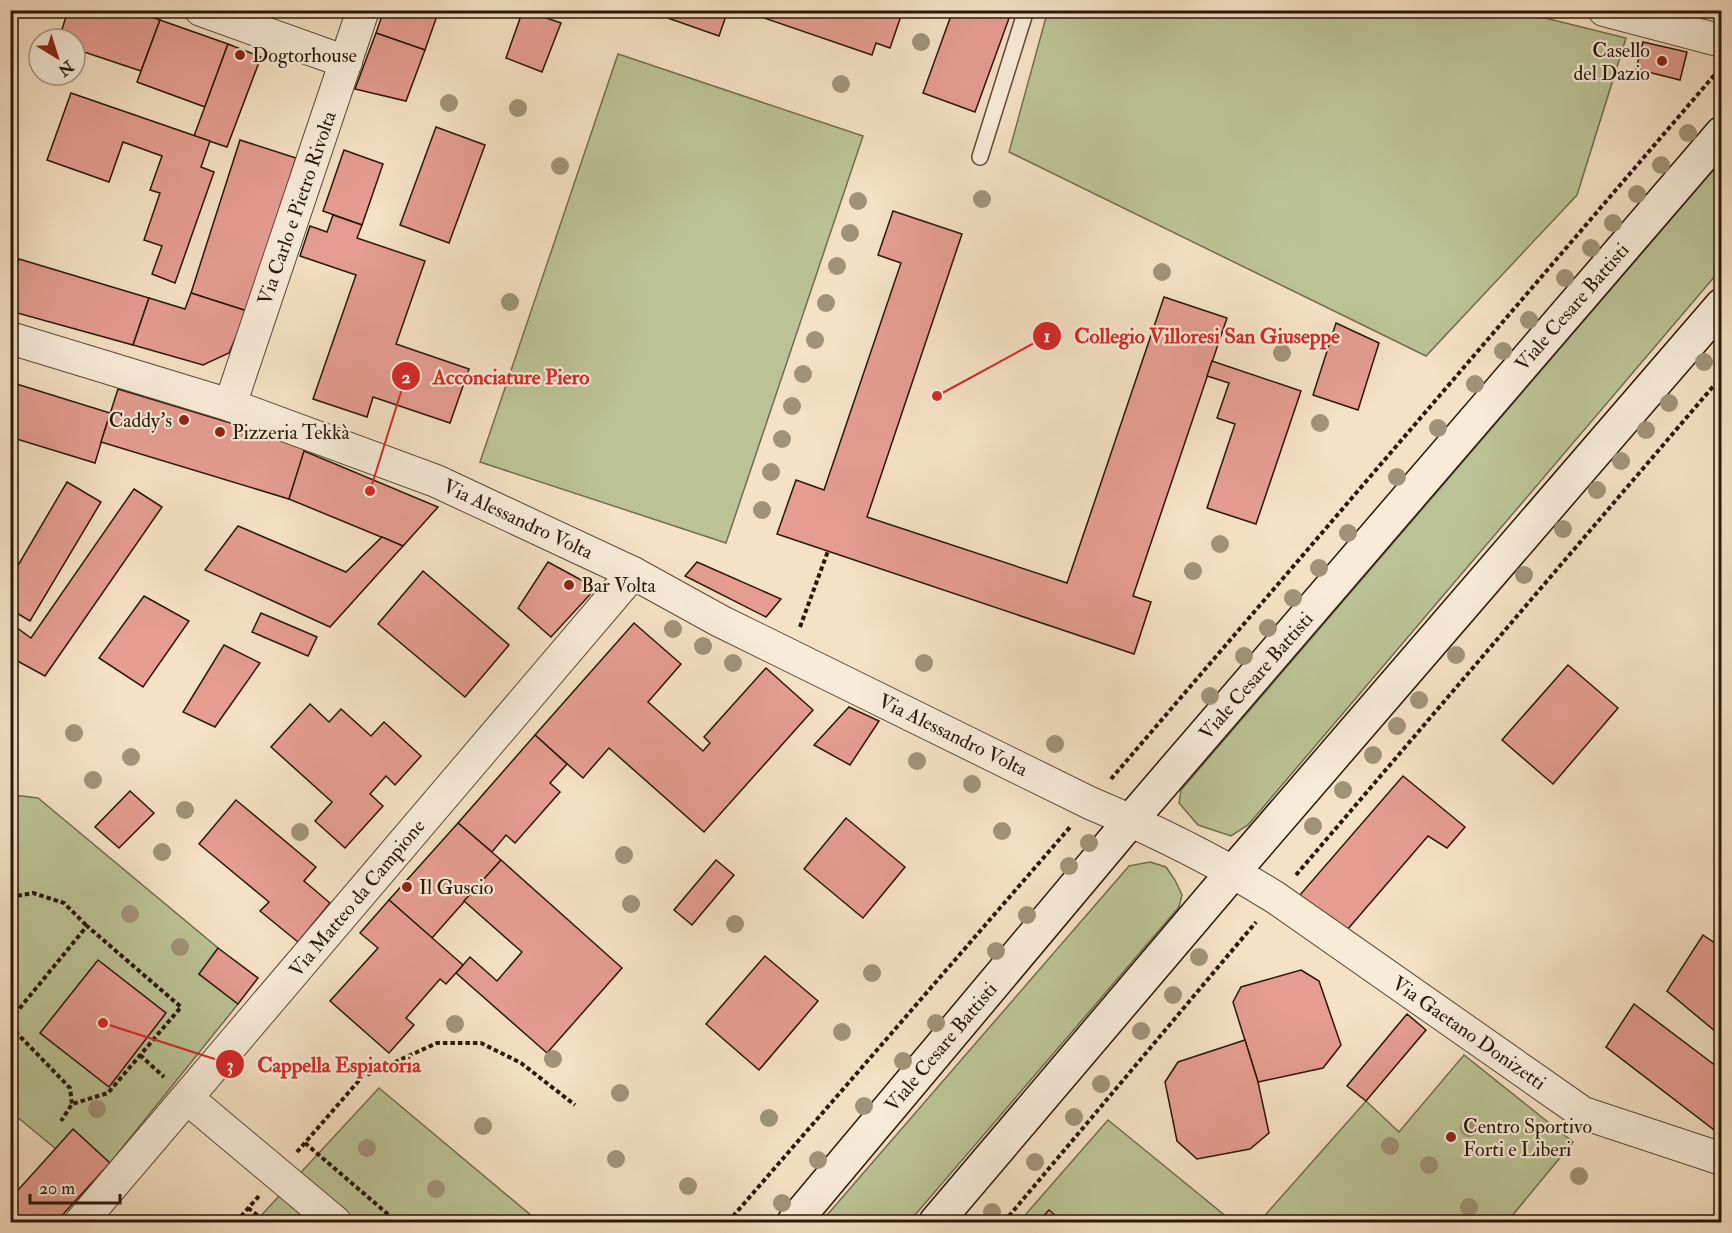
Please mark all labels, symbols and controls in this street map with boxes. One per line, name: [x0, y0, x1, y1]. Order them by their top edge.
north arrow: [27, 27, 87, 87]
place label: Casello del Dazio: [1573, 38, 1650, 86]
place label: Dogtorhouse: [252, 43, 357, 68]
marker: Dogtorhouse: [233, 48, 247, 62]
marker: Casello del Dazio: [1655, 54, 1669, 68]
text: N: [53, 55, 78, 81]
street label: Via Carlo e Pietro Rivolta: [252, 107, 342, 308]
street label: Viale Cesare Battisti: [1510, 238, 1634, 376]
callout: Collegio Villoresi San Giuseppe: [1032, 317, 1352, 356]
text: Collegio Villoresi San Giuseppe: [1074, 323, 1340, 350]
text: 1: [1044, 325, 1050, 348]
callout: Acconciature Piero: [391, 357, 601, 396]
text: Acconciature Piero: [432, 364, 589, 391]
text: 2: [401, 366, 411, 389]
place label: Caddy's: [109, 408, 172, 433]
marker: Caddy's: [177, 413, 191, 427]
place label: Pizzeria Tekkà: [232, 420, 350, 445]
marker: Pizzeria Tekkà: [213, 425, 227, 439]
street label: Via Alessandro Volta: [439, 473, 598, 565]
place label: Bar Volta: [581, 573, 656, 598]
marker: Bar Volta: [562, 578, 576, 592]
street label: Viale Cesare Battisti: [1194, 607, 1318, 745]
street label: Via Alessandro Volta: [874, 688, 1032, 782]
street label: Via Matteo da Campione: [284, 814, 431, 983]
place label: Il Guscio: [419, 875, 493, 900]
marker: Il Guscio: [400, 880, 414, 894]
street label: Via Gaetano Donizetti: [1387, 971, 1551, 1095]
street label: Viale Cesare Battisti: [879, 977, 1003, 1117]
callout: Cappella Espiatoria: [215, 1045, 433, 1084]
text: Cappella Espiatoria: [257, 1052, 422, 1079]
text: 3: [227, 1054, 234, 1077]
place label: Centro Sportivo Forti e Liberi: [1463, 1114, 1592, 1162]
marker: Centro Sportivo Forti e Liberi: [1444, 1130, 1458, 1144]
scale bar: [30, 1167, 120, 1205]
text: 20 m: [39, 1177, 75, 1200]

